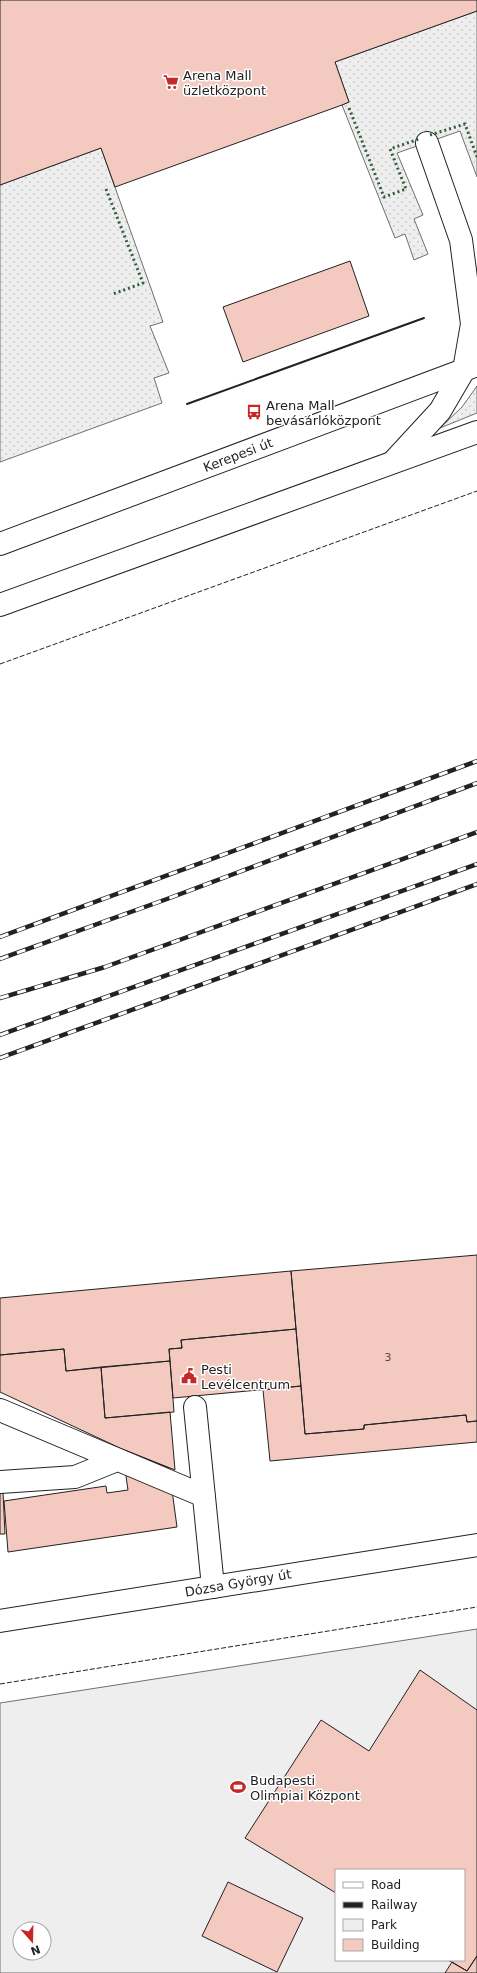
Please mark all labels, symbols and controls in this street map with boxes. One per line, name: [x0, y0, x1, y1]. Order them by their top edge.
place label: Arena Mall üzletközpont: [183, 68, 266, 98]
supermarket icon: Arena Mall üzletközpont: [162, 73, 180, 91]
place label: Arena Mall bevásárlóközpont: [266, 398, 381, 428]
bus stop icon: Arena Mall bevásárlóközpont: [245, 403, 263, 421]
street label: Kerepesi út: [201, 435, 275, 475]
house number: 3: [385, 1351, 392, 1364]
place label: Pesti Levélcentrum: [201, 1362, 290, 1392]
public building icon: Pesti Levélcentrum: [180, 1367, 198, 1385]
street label: Dózsa György út: [184, 1566, 292, 1600]
place label: Budapesti Olimpiai Központ: [250, 1773, 360, 1803]
sports icon: Budapesti Olimpiai Központ: [229, 1778, 247, 1796]
legend: [335, 1869, 465, 1961]
text: Road: [371, 1878, 401, 1892]
text: Railway: [371, 1898, 417, 1912]
text: Park: [371, 1918, 397, 1932]
north arrow: [12, 1921, 52, 1961]
text: Building: [371, 1938, 420, 1952]
text: N: [29, 1942, 42, 1958]

